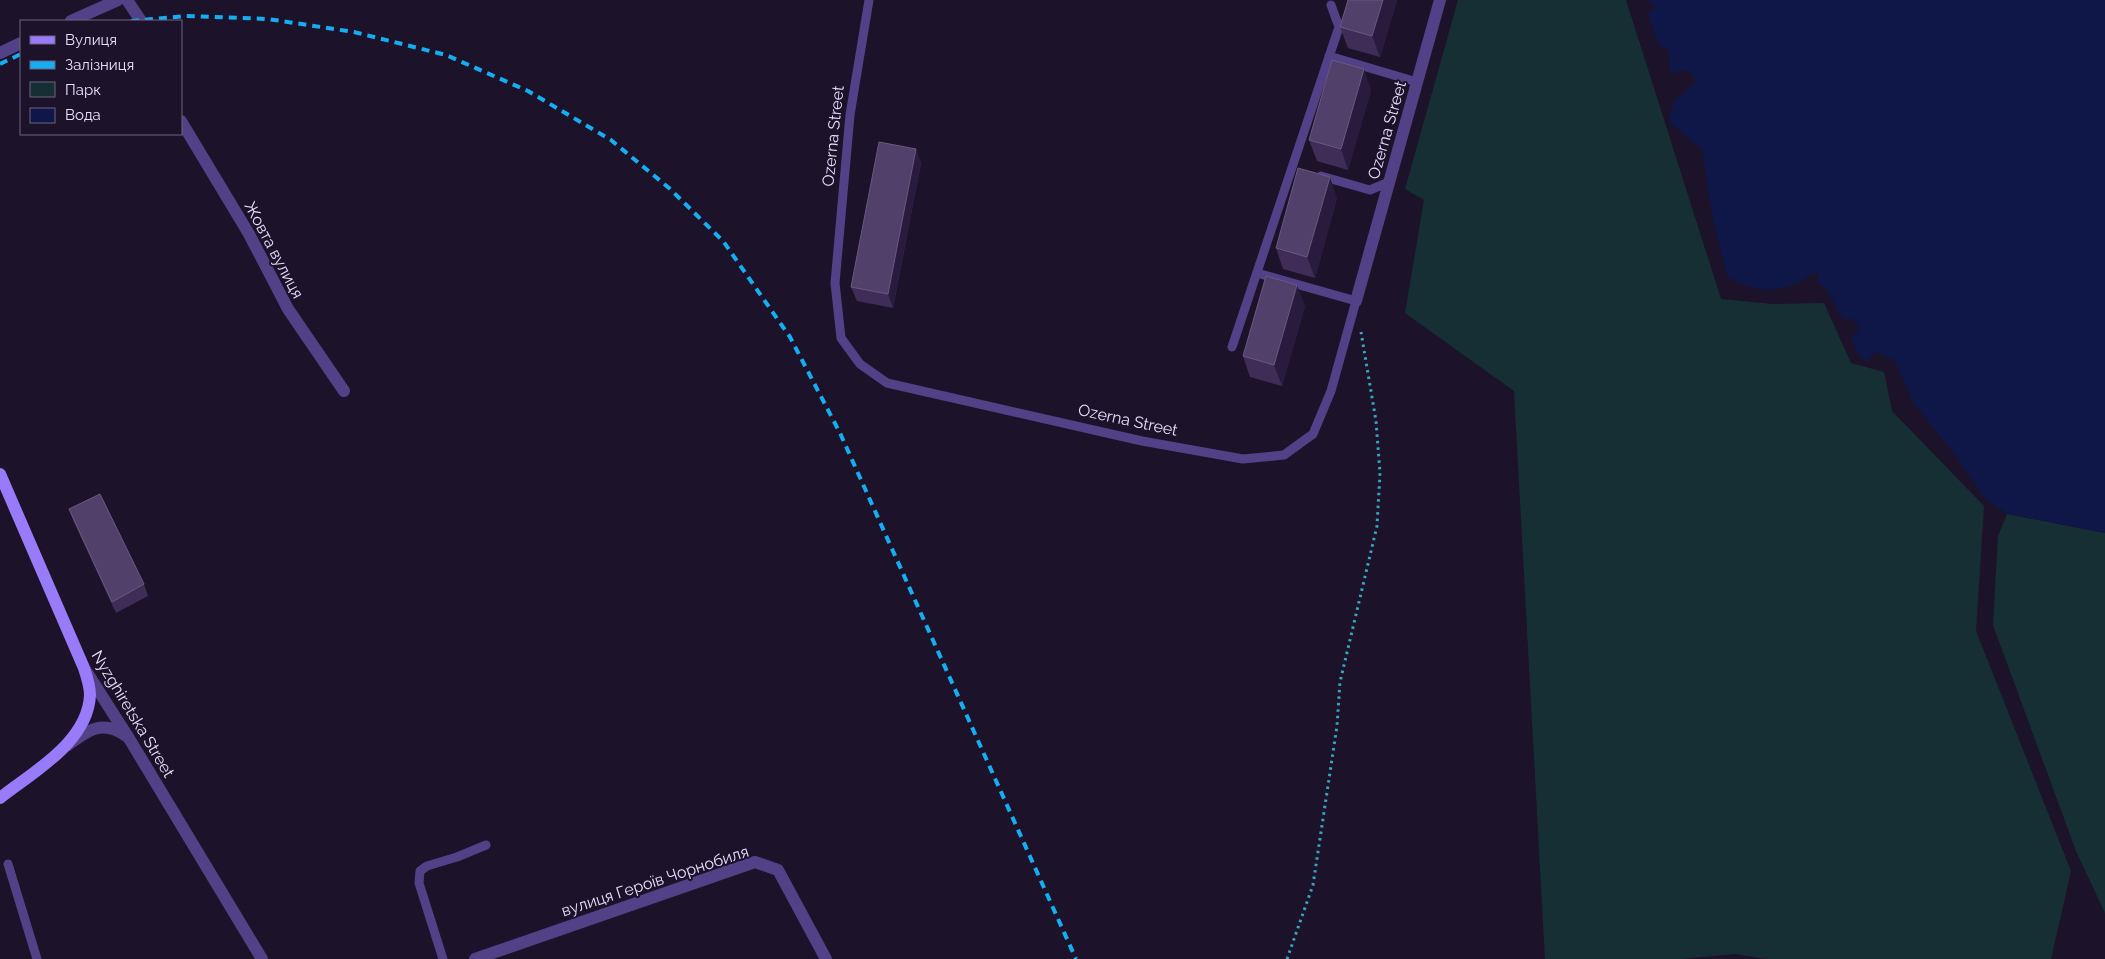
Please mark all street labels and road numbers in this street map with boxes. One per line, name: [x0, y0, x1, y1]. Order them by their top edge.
street label: Ozerna Street: [1364, 78, 1410, 181]
street label: Ozerna Street: [818, 84, 848, 187]
street label: Жовта вулиця: [240, 198, 308, 302]
street label: Ozerna Street: [1077, 400, 1180, 440]
street label: Nyzghiretska Street: [88, 647, 179, 781]
street label: вулиця Героїв Чорнобиля: [559, 842, 751, 920]

